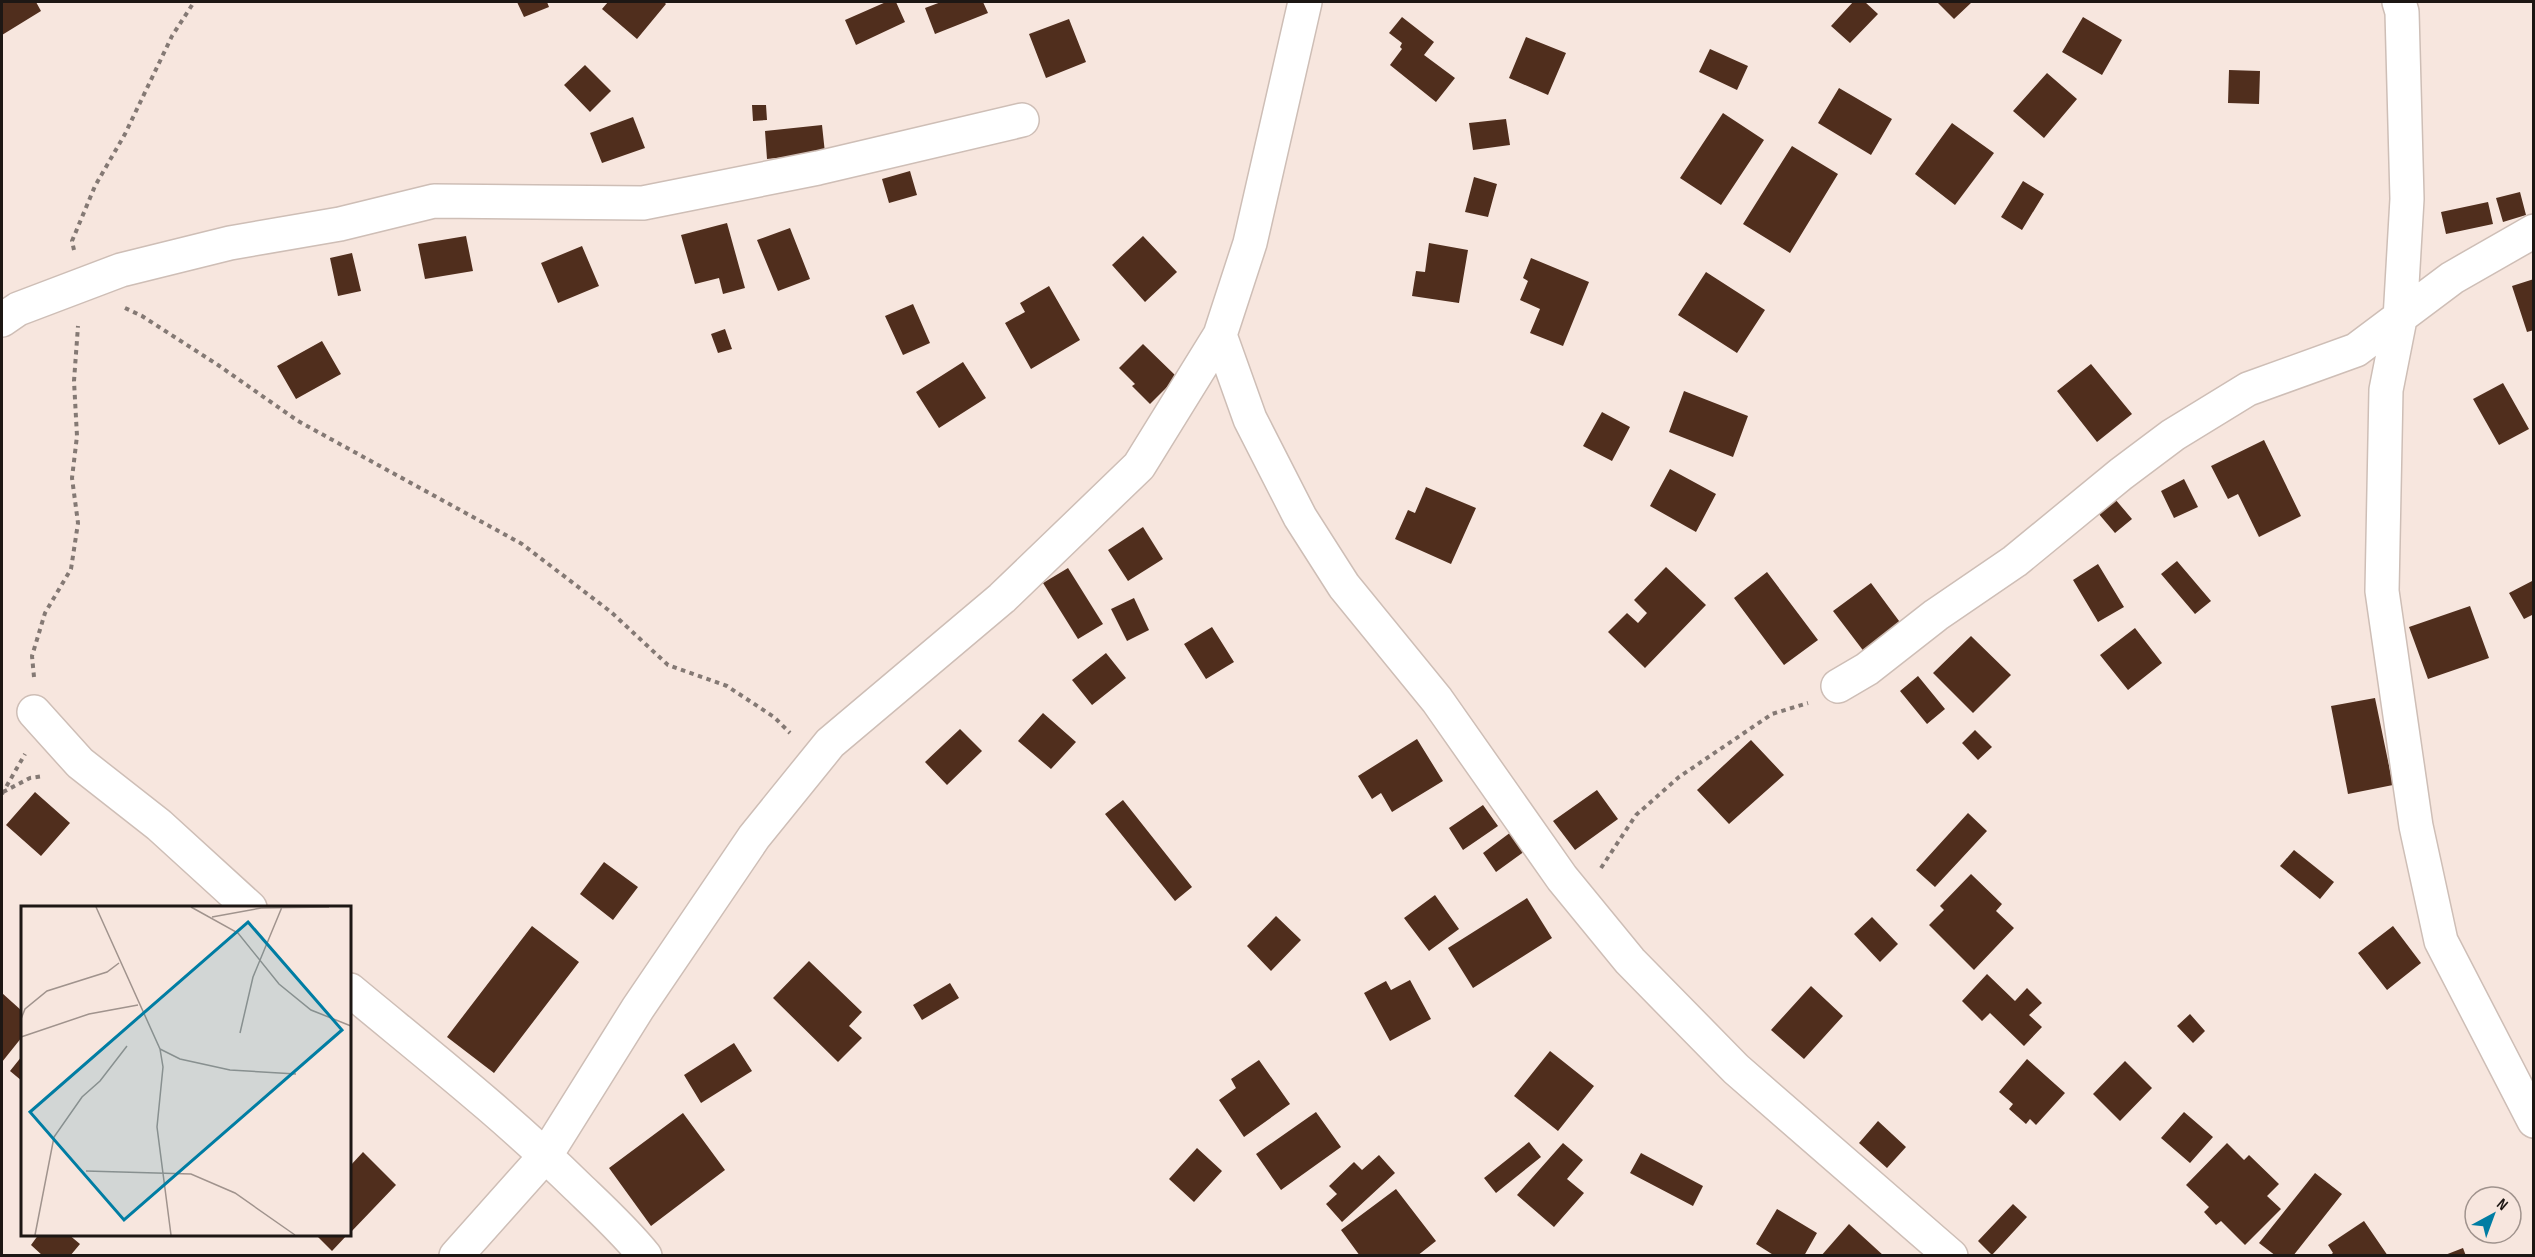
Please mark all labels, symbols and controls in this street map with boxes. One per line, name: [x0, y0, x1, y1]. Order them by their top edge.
inset map: [21, 906, 351, 1236]
north arrow: [2463, 1185, 2523, 1245]
text: N: [2492, 1195, 2511, 1215]

